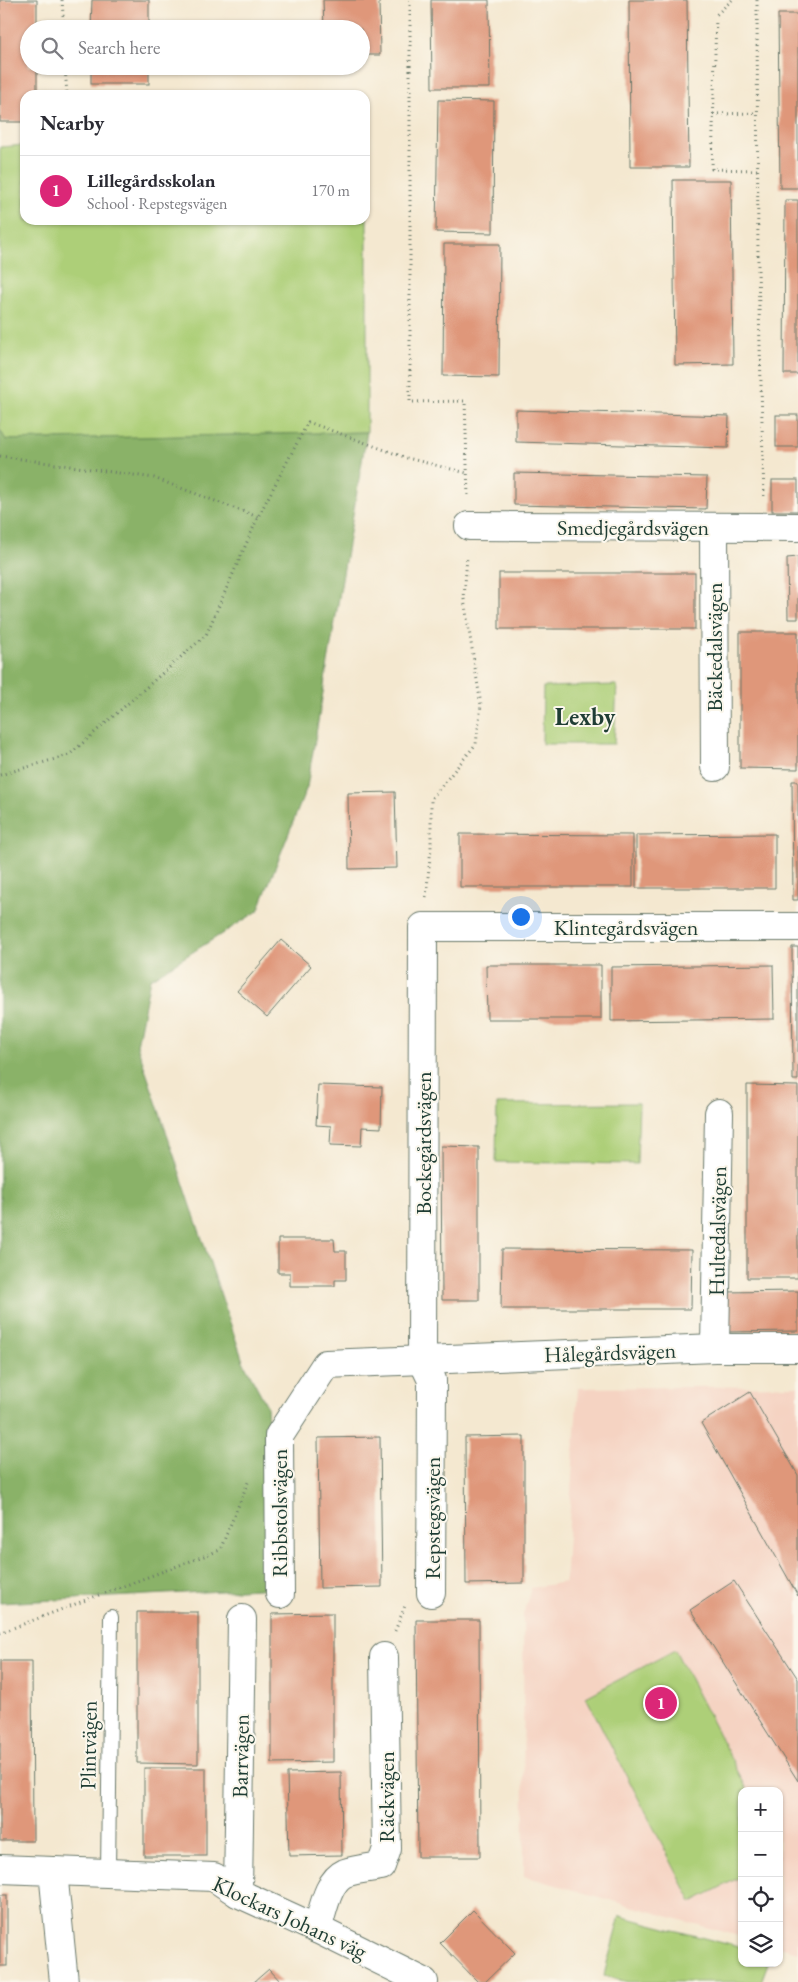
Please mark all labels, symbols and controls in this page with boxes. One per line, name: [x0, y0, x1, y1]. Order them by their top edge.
search box: [20, 20, 370, 75]
icon: search: [38, 34, 66, 62]
text: Search here: [78, 35, 160, 60]
text: Nearby: [40, 109, 104, 136]
text: Lillegårdsskolan: [87, 168, 216, 193]
text: 1: [52, 180, 60, 201]
text: 170 m: [311, 180, 350, 201]
text: School · Repstegsvägen: [87, 193, 228, 214]
street label: Smedjegårdsvägen: [557, 513, 709, 542]
street label: Bäckedalsvägen: [700, 582, 729, 712]
district label: Lexby: [555, 701, 616, 733]
your location: [508, 904, 534, 930]
street label: Klintegårdsvägen: [554, 913, 699, 942]
street label: Bockegårdsvägen: [409, 1071, 438, 1215]
street label: Hultedalsvägen: [702, 1165, 733, 1296]
street label: Hålegårdsvägen: [543, 1336, 677, 1369]
street label: Ribbstolsvägen: [265, 1448, 294, 1577]
street label: Repstegsvägen: [418, 1456, 447, 1579]
pin: 1: [645, 1684, 677, 1722]
street label: Plintvägen: [73, 1700, 104, 1790]
street label: Barrvägen: [225, 1713, 256, 1798]
street label: Räckvägen: [372, 1751, 401, 1843]
map controls: [738, 1787, 783, 1967]
button: +: [738, 1787, 783, 1832]
button: −: [738, 1832, 783, 1877]
street label: Klockars Johans väg: [208, 1869, 372, 1966]
button: locate: [738, 1877, 783, 1922]
button: layers: [738, 1922, 783, 1967]

